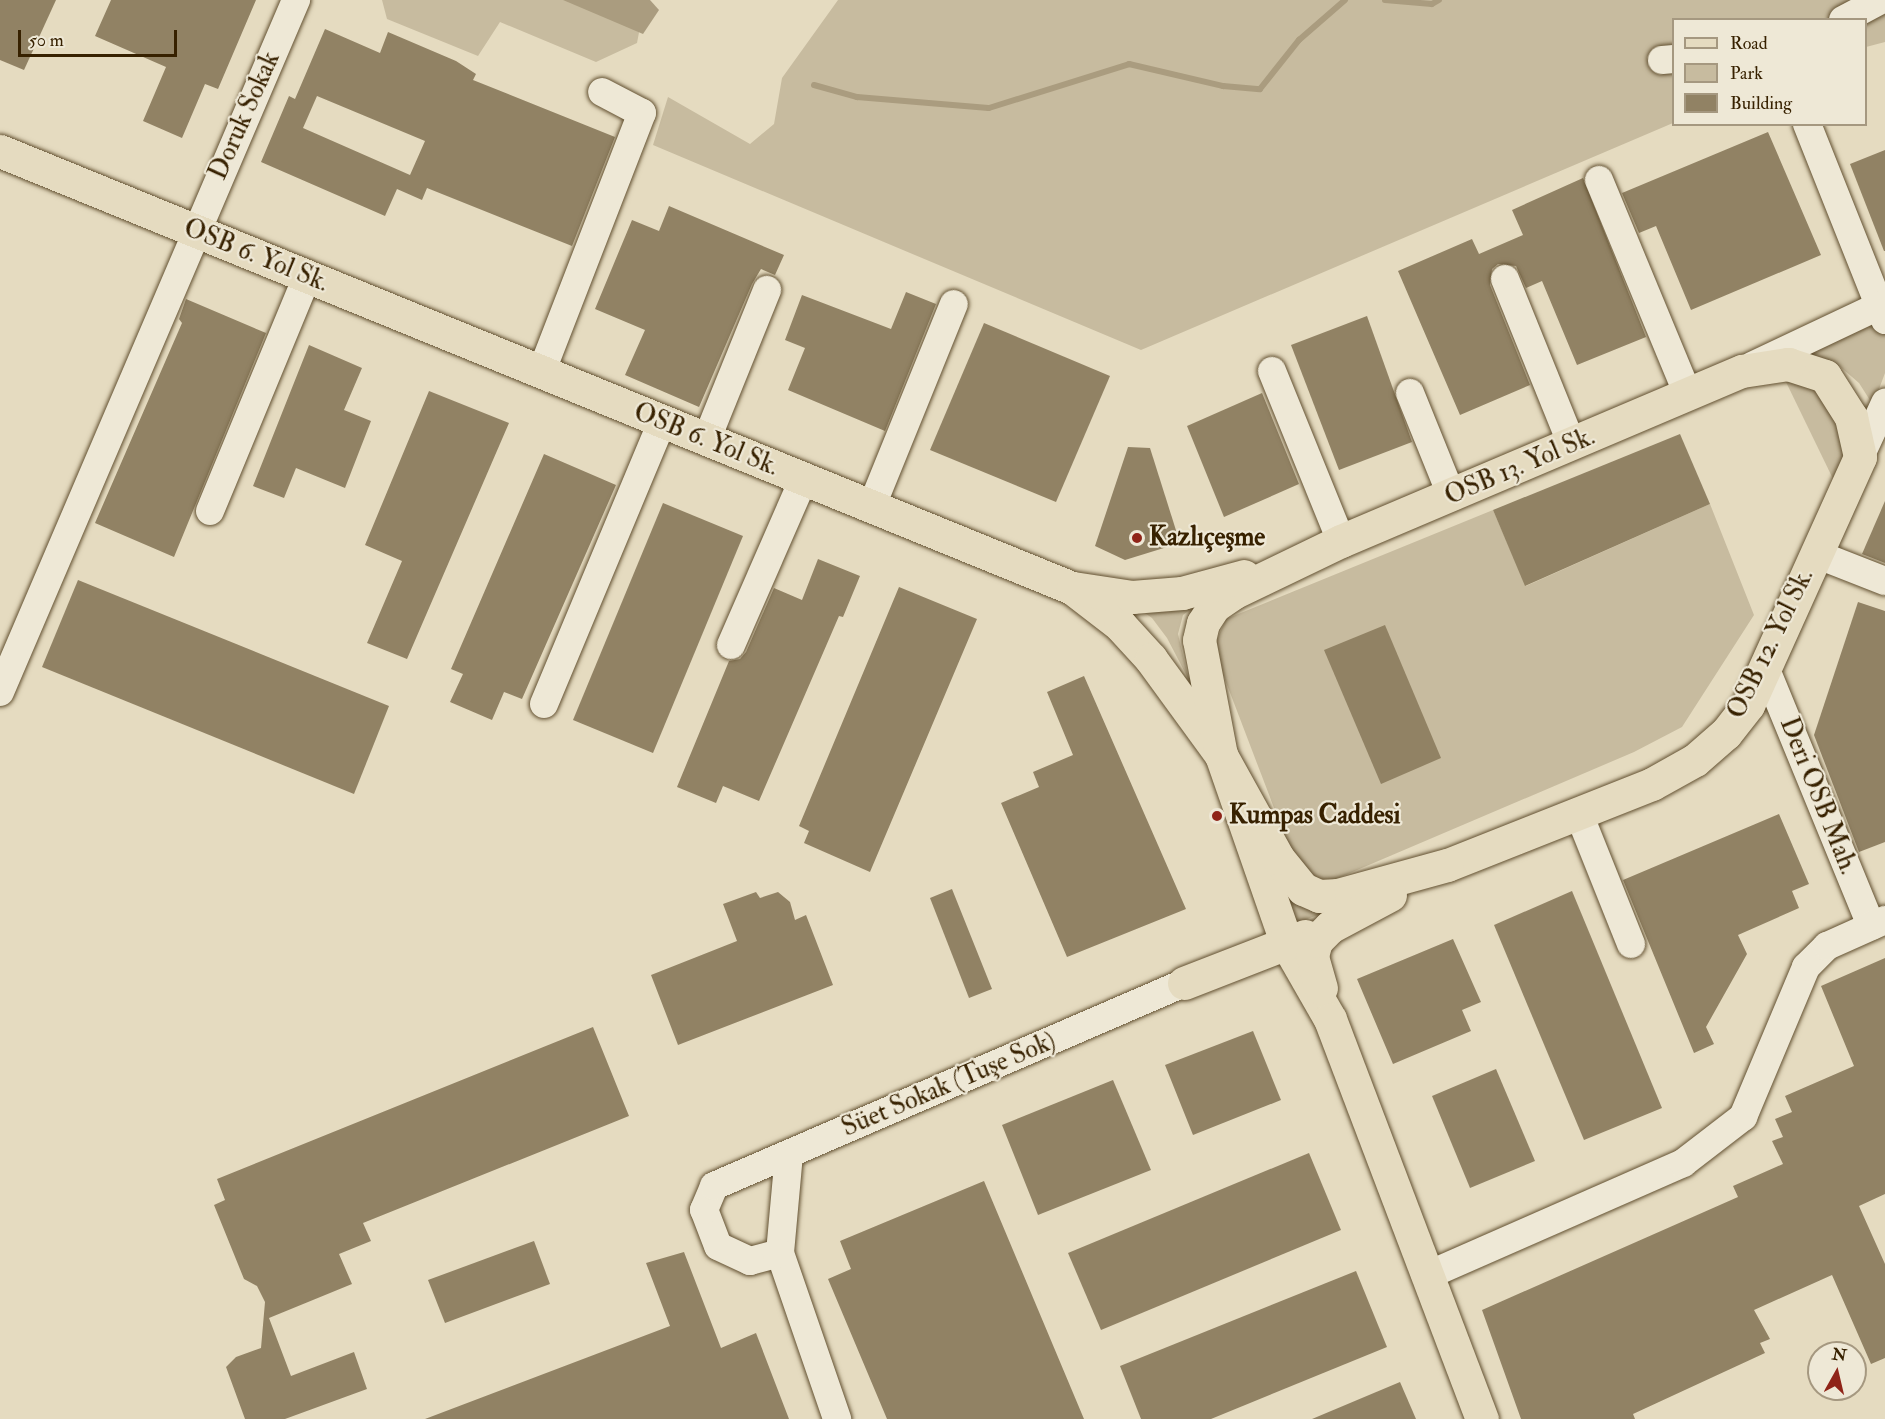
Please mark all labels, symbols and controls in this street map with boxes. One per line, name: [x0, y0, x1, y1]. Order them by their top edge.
scale bar: [21, 18, 180, 56]
legend: [1672, 18, 1867, 126]
text: 50 m: [29, 29, 64, 52]
text: Road: [1730, 32, 1768, 55]
street label: Doruk Sokak: [203, 47, 287, 185]
text: Park: [1730, 62, 1763, 85]
text: Building: [1730, 92, 1792, 115]
street label: OSB 6. Yol Sk.: [179, 213, 333, 299]
street label: OSB 6. Yol Sk.: [629, 397, 783, 483]
street label: OSB 13. Yol Sk.: [1440, 421, 1600, 513]
place label: Kazlıçeşme: [1149, 522, 1265, 554]
marker: Kazlıçeşme: [1130, 531, 1144, 545]
street label: OSB 12. Yol Sk.: [1721, 564, 1821, 724]
street label: Deri OSB Mah.: [1772, 713, 1864, 879]
place label: Kumpas Caddesi: [1229, 800, 1400, 832]
marker: Kumpas Caddesi: [1210, 809, 1224, 823]
street label: Süet Sokak (Tuşe Sok): [837, 1026, 1061, 1144]
north arrow: [1807, 1341, 1867, 1401]
text: N: [1831, 1344, 1848, 1366]

